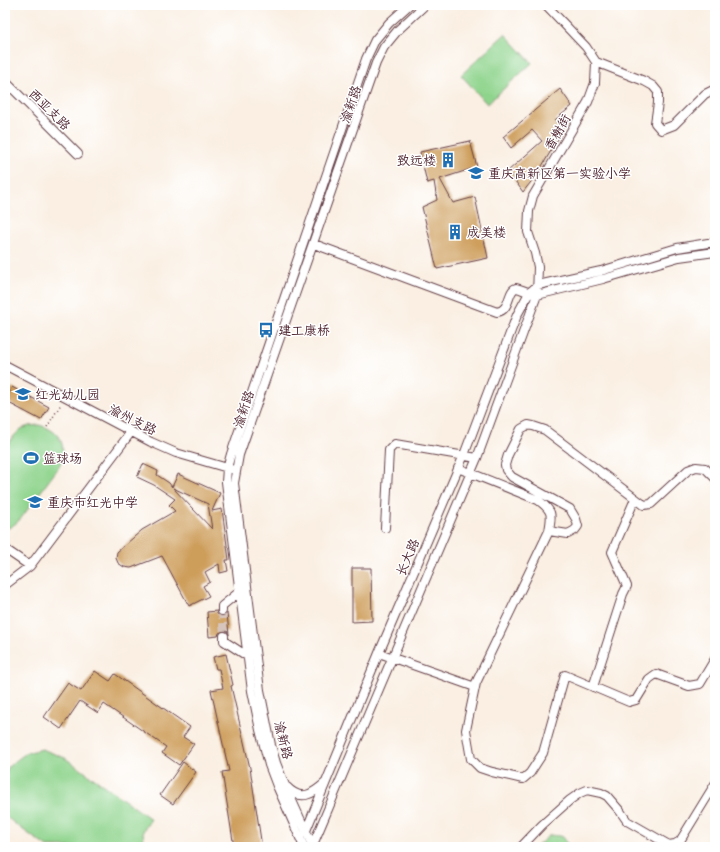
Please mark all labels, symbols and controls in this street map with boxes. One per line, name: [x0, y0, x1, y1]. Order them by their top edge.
street label: 渝新路: [335, 83, 365, 125]
street label: 西亚支路: [25, 84, 75, 134]
street label: 香榭街: [539, 111, 575, 153]
place label: 致远楼: [397, 151, 436, 169]
building icon: 致远楼: [439, 151, 457, 169]
school or university icon: 重庆高新区第一实验小学: [467, 164, 485, 182]
place label: 重庆高新区第一实验小学: [488, 164, 631, 182]
building icon: 成美楼: [446, 223, 464, 241]
place label: 成美楼: [467, 223, 506, 241]
bus stop icon: 建工康桥: [257, 321, 275, 339]
place label: 建工康桥: [278, 321, 330, 339]
school or university icon: 红光幼儿园: [14, 385, 32, 403]
place label: 红光幼儿园: [35, 385, 100, 403]
street label: 渝新路: [228, 388, 258, 430]
street label: 渝州支路: [106, 399, 160, 439]
sports icon: 篮球场: [22, 449, 40, 467]
place label: 篮球场: [43, 449, 82, 467]
school or university icon: 重庆市红光中学: [26, 493, 44, 511]
place label: 重庆市红光中学: [47, 493, 138, 511]
street label: 长大路: [391, 536, 423, 578]
street label: 渝新路: [271, 719, 297, 761]

